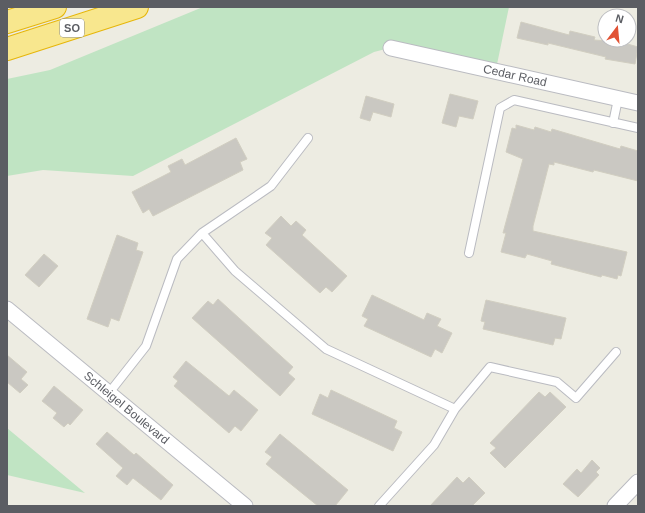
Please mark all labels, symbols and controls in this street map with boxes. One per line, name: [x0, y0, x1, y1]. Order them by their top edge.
north arrow: [597, 8, 637, 48]
text: N: [614, 12, 625, 25]
road number: SO: [60, 19, 84, 37]
street label: Cedar Road: [482, 62, 548, 89]
street label: Schleigel Boulevard: [81, 369, 172, 447]

